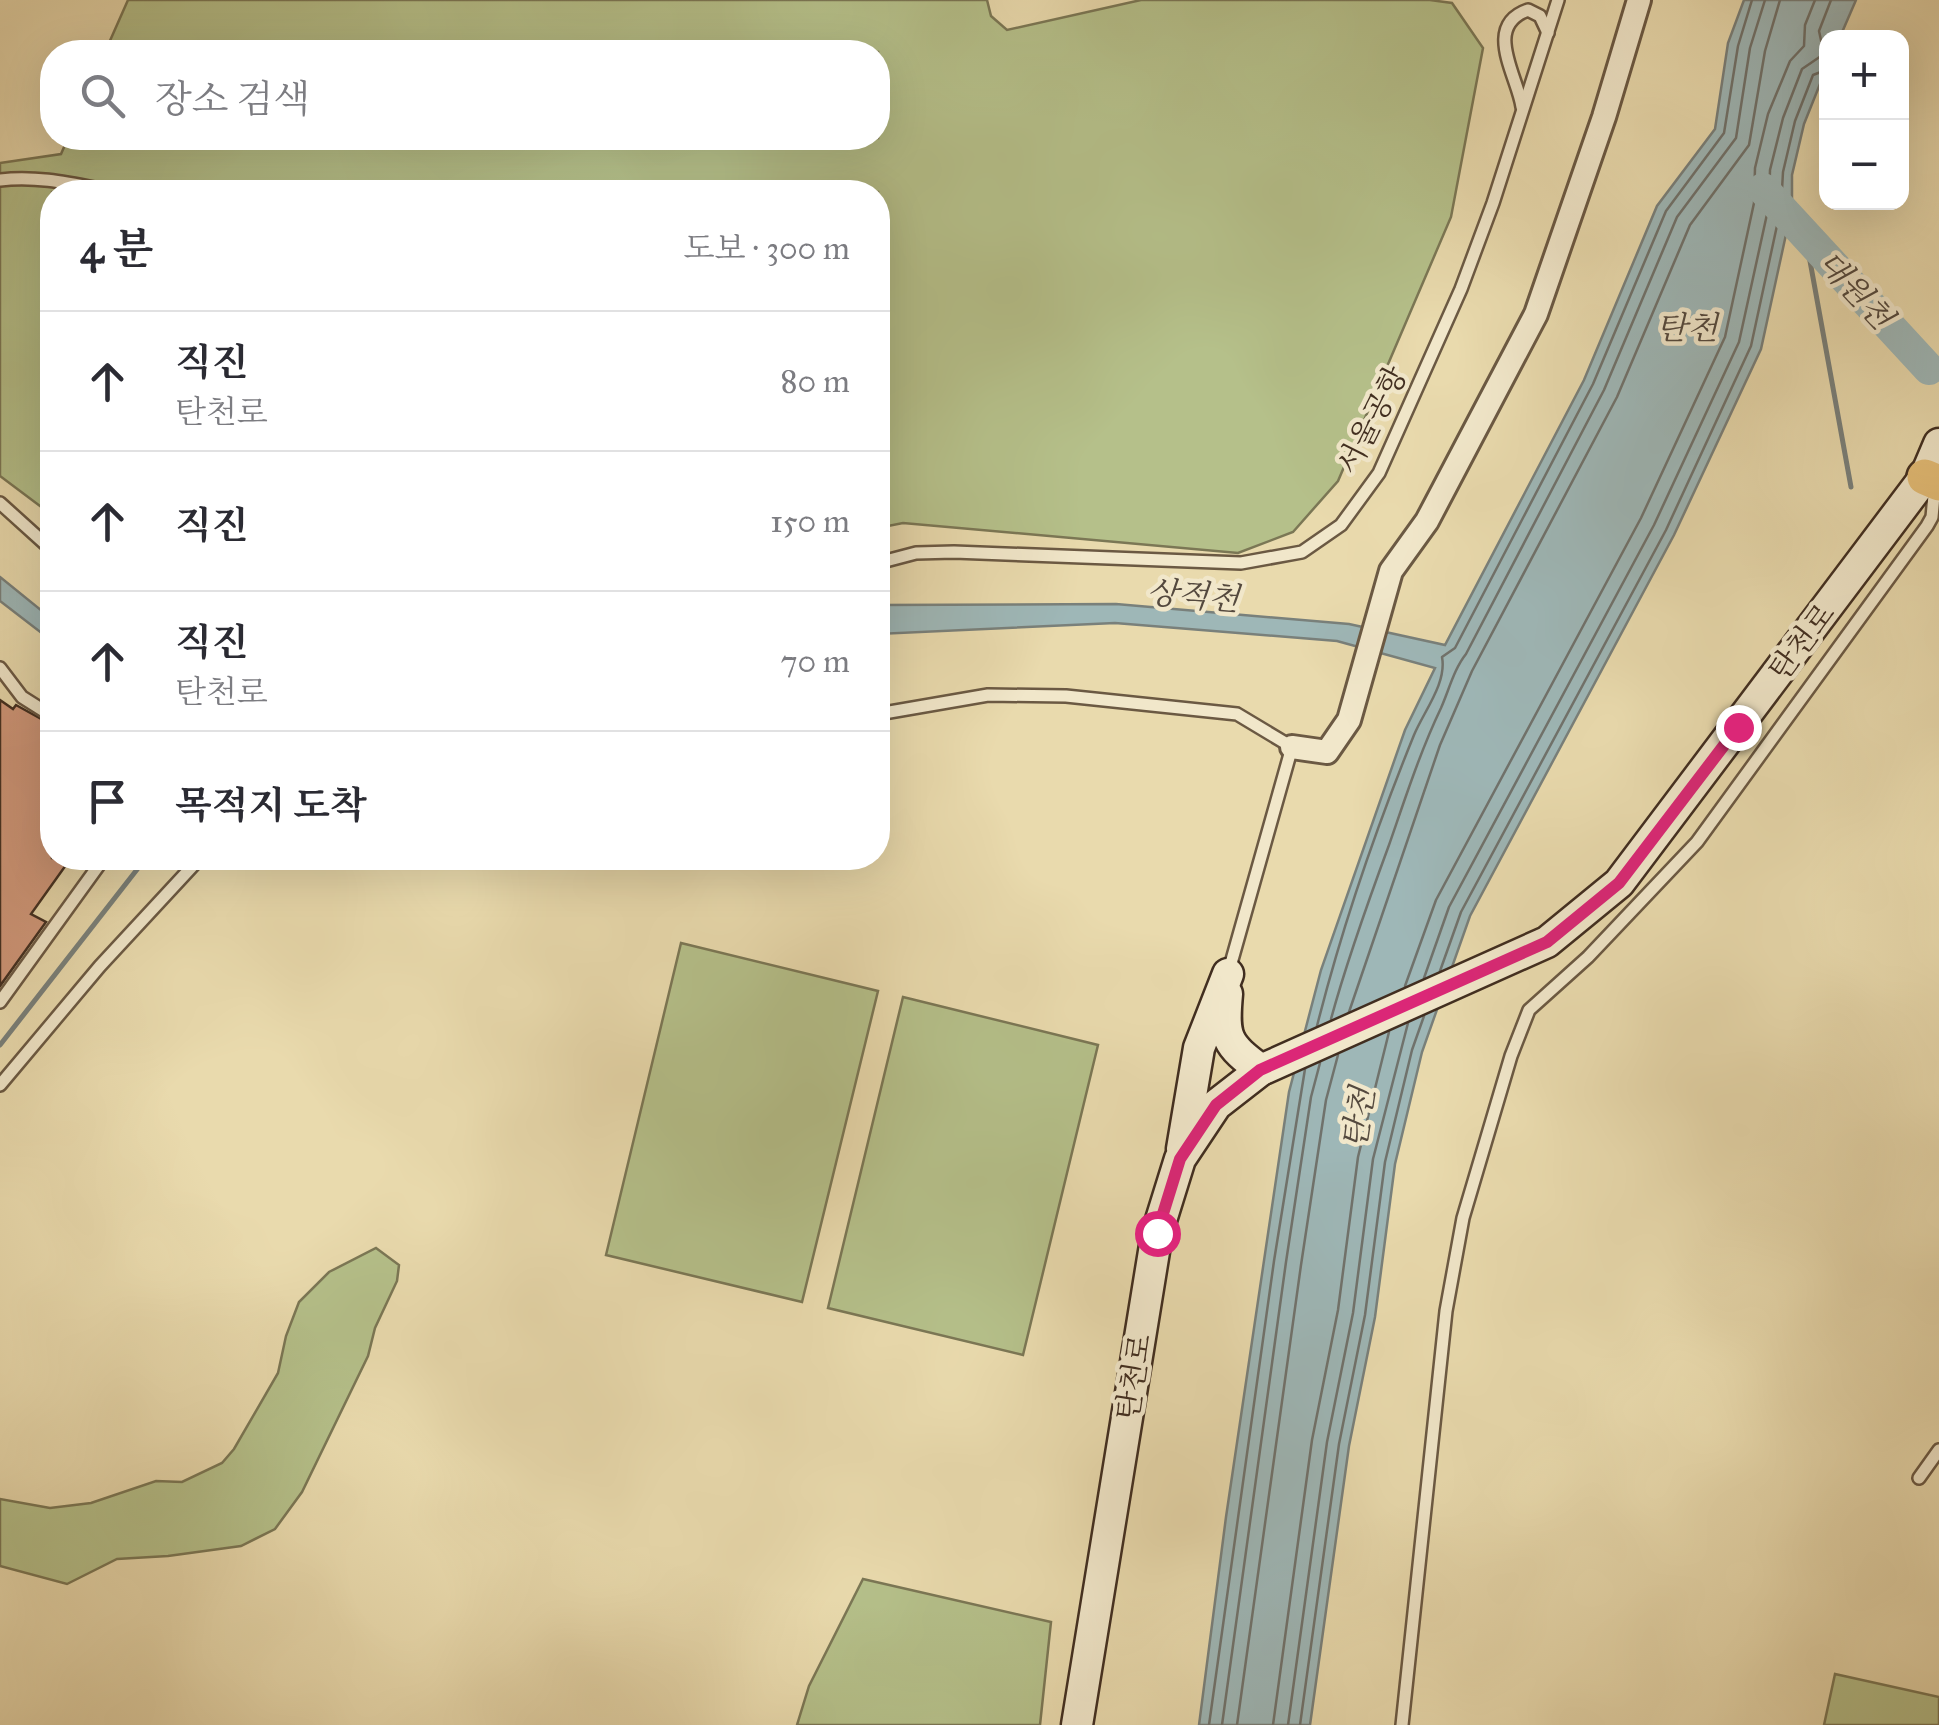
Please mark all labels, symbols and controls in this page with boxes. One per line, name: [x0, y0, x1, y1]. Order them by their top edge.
map controls: [1819, 30, 1909, 210]
button: +: [1819, 30, 1909, 120]
search box: [40, 40, 890, 150]
icon: search: [75, 68, 130, 123]
text: 장소 검색: [155, 76, 310, 122]
button: −: [1819, 120, 1909, 210]
text: 4 분: [80, 223, 153, 275]
text: 도보 · 300 m: [684, 229, 850, 268]
water label: 대원천: [1809, 243, 1902, 339]
water label: 탄천: [1656, 309, 1720, 348]
text: 직진: [175, 339, 248, 385]
icon: ahead: [80, 354, 135, 409]
street label: 서울공항: [1330, 360, 1414, 480]
text: 80 m: [781, 362, 850, 401]
text: 탄천로: [175, 393, 268, 432]
icon: ahead: [80, 494, 135, 549]
text: 직진: [175, 502, 248, 548]
text: 150 m: [770, 502, 850, 541]
water label: 상적천: [1145, 573, 1243, 620]
street label: 탄천로: [1761, 596, 1843, 688]
text: 직진: [175, 619, 248, 665]
icon: ahead: [80, 634, 135, 689]
text: 70 m: [781, 642, 850, 681]
text: 탄천로: [175, 673, 268, 712]
route end: [1716, 705, 1762, 751]
icon: arrive: [80, 774, 135, 829]
text: 목적지 도착: [175, 782, 367, 828]
water label: 탄천: [1335, 1082, 1383, 1152]
route start: [1135, 1211, 1181, 1257]
street label: 탄천로: [1109, 1331, 1159, 1423]

